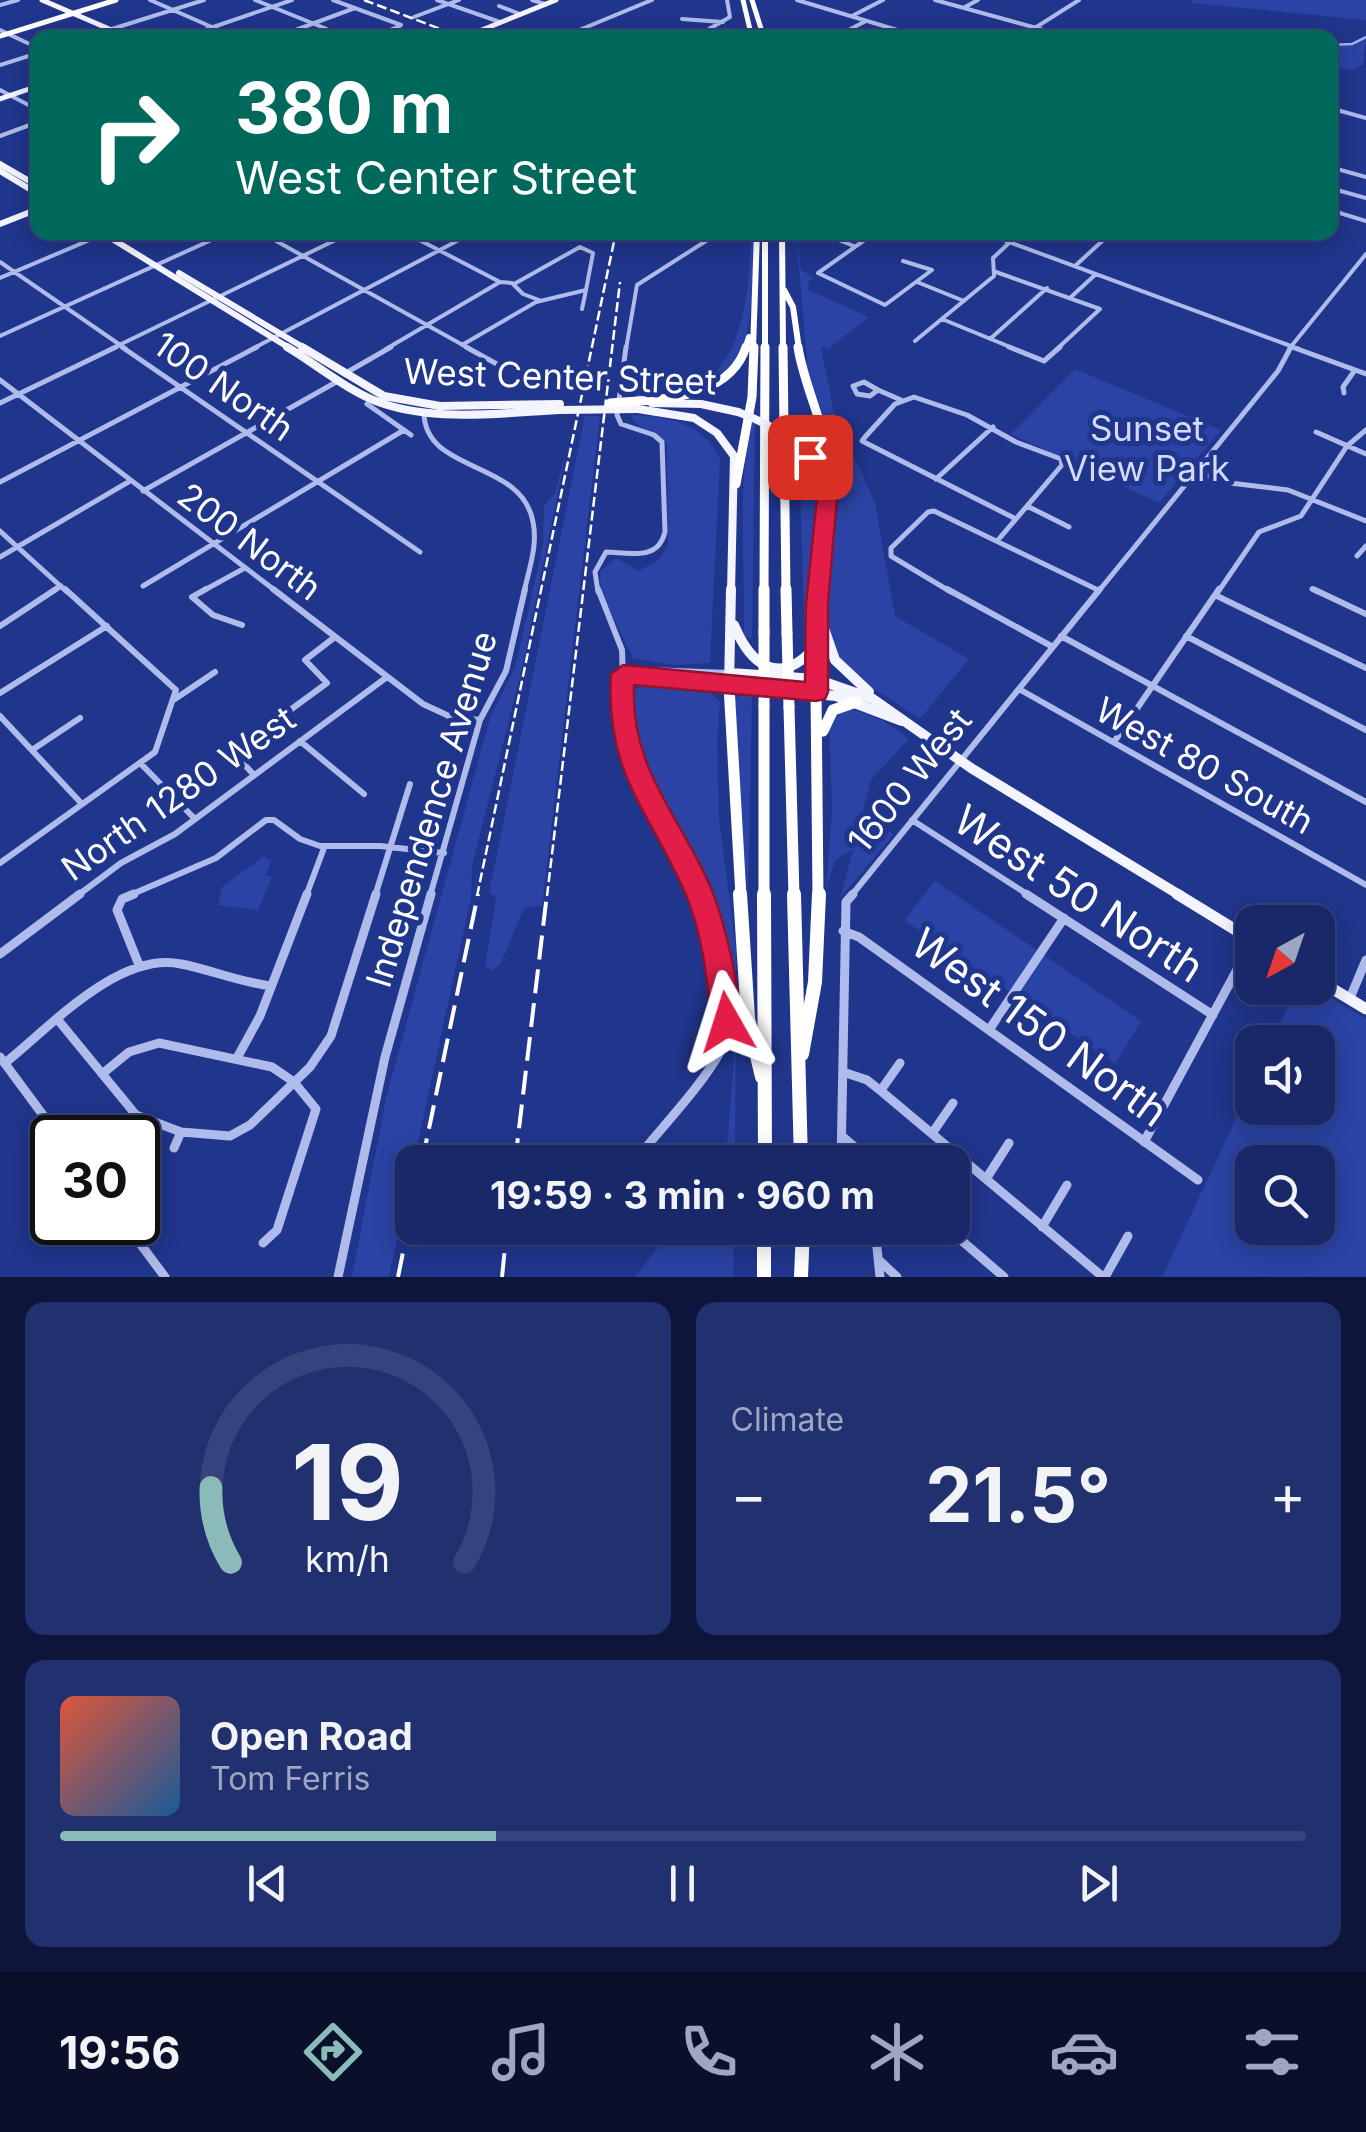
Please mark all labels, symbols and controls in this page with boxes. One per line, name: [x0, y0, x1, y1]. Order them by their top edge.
text: 380 m: [235, 65, 453, 150]
icon: right: [70, 70, 200, 200]
text: West Center Street: [235, 150, 637, 205]
street label: 100 North: [146, 322, 302, 450]
street label: West Center Street: [403, 350, 717, 402]
park label: Sunset View Park: [1064, 407, 1230, 489]
pin: [768, 415, 853, 500]
icon: arrive: [783, 430, 838, 485]
street label: 200 North: [170, 474, 330, 608]
street label: Independence Avenue: [357, 626, 505, 992]
street label: West 80 South: [1089, 688, 1321, 842]
street label: North 1280 West: [53, 697, 303, 889]
street label: 1600 West: [838, 700, 980, 860]
street label: West 50 North: [945, 793, 1213, 993]
north arrow: [1235, 905, 1335, 1005]
map controls: [1235, 905, 1335, 1245]
street label: West 150 North: [902, 917, 1178, 1137]
position arrow: [675, 970, 779, 1074]
button: sound: [1235, 1025, 1335, 1125]
speed limit sign: 30: [30, 1115, 160, 1245]
button: search: [1235, 1145, 1335, 1245]
text: 19:59 · 3 min · 960 m: [490, 1172, 875, 1218]
text: Climate: [731, 1400, 844, 1439]
text: 19: [292, 1419, 404, 1545]
text: 21.5°: [925, 1449, 1111, 1540]
text: −: [731, 1462, 767, 1528]
text: +: [1270, 1462, 1306, 1528]
text: km/h: [305, 1537, 390, 1581]
text: Open Road: [210, 1713, 413, 1759]
text: Tom Ferris: [210, 1759, 370, 1798]
icon: previous: [240, 1856, 295, 1911]
icon: pause: [655, 1856, 710, 1911]
icon: next: [1071, 1856, 1126, 1911]
icon: directions: [298, 2017, 368, 2087]
icon: music: [486, 2017, 556, 2087]
icon: phone: [674, 2017, 744, 2087]
icon: climate: [862, 2017, 932, 2087]
icon: car: [1049, 2017, 1119, 2087]
icon: filters: [1237, 2017, 1307, 2087]
text: 19:56: [59, 2025, 181, 2080]

